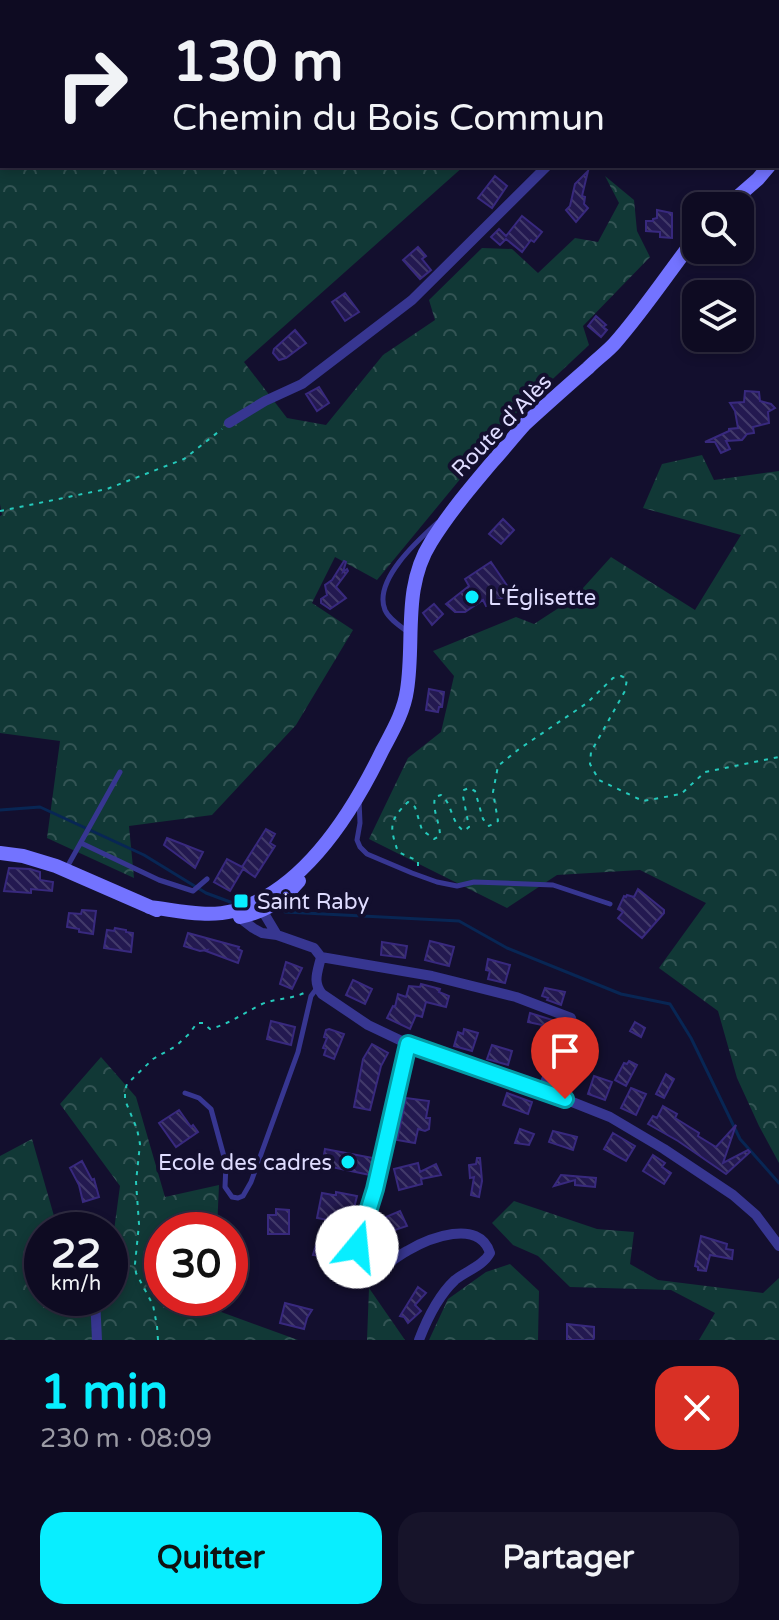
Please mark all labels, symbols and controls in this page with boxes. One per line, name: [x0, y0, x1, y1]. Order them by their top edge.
text: 130 m: [172, 29, 343, 96]
icon: right: [40, 32, 144, 136]
text: Chemin du Bois Commun: [172, 97, 605, 140]
map controls: [682, 192, 754, 352]
button: search: [682, 192, 754, 264]
button: layers: [682, 280, 754, 352]
street label: Route d'Alès: [446, 369, 557, 482]
place label: L'Églisette: [488, 584, 596, 611]
marker: L'Églisette: [463, 588, 481, 606]
place label: Saint Raby: [257, 889, 369, 915]
marker: Saint Raby: [232, 892, 250, 910]
pin: [531, 1017, 599, 1099]
icon: arrive: [543, 1029, 587, 1073]
place label: Ecole des cadres: [158, 1150, 332, 1176]
marker: Ecole des cadres: [339, 1153, 357, 1171]
position arrow: [315, 1205, 399, 1289]
speed limit sign: 30: [144, 1212, 248, 1316]
text: 22: [51, 1230, 101, 1278]
text: km/h: [51, 1272, 101, 1296]
text: 1 min: [40, 1364, 168, 1422]
button: close: [655, 1366, 739, 1450]
text: 230 m · 08:09: [40, 1423, 212, 1454]
button: Quitter: [40, 1512, 382, 1604]
button: Partager: [398, 1512, 739, 1604]

